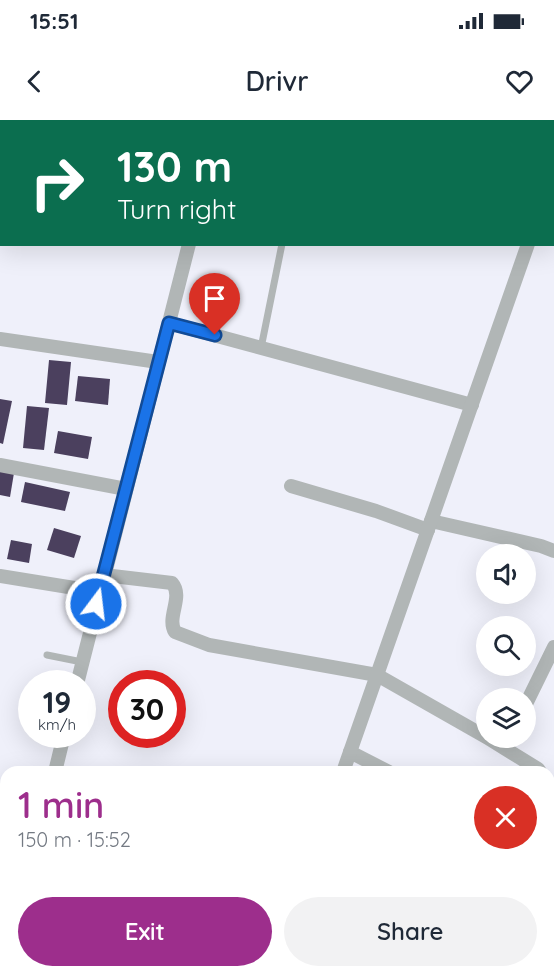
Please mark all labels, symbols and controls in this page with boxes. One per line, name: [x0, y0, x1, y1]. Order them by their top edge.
text: 15:51: [30, 7, 78, 35]
text: Drivr: [246, 64, 308, 98]
icon: back: [18, 65, 51, 98]
icon: heart: [503, 65, 536, 98]
text: 130 m: [117, 140, 232, 193]
icon: right: [18, 144, 96, 222]
text: Turn right: [117, 192, 236, 226]
pin: [189, 273, 240, 335]
icon: arrive: [198, 282, 231, 315]
map controls: [476, 544, 536, 748]
button: sound: [476, 544, 536, 604]
position arrow: [64, 572, 128, 636]
button: search: [476, 616, 536, 676]
speed limit sign: 30: [108, 670, 186, 748]
text: 19: [43, 683, 71, 721]
button: layers: [476, 688, 536, 748]
text: km/h: [38, 715, 76, 734]
text: 1 min: [18, 782, 104, 827]
button: close: [474, 786, 537, 849]
text: 150 m · 15:52: [18, 827, 131, 852]
button: Exit: [18, 897, 272, 966]
button: Share: [284, 897, 537, 966]

